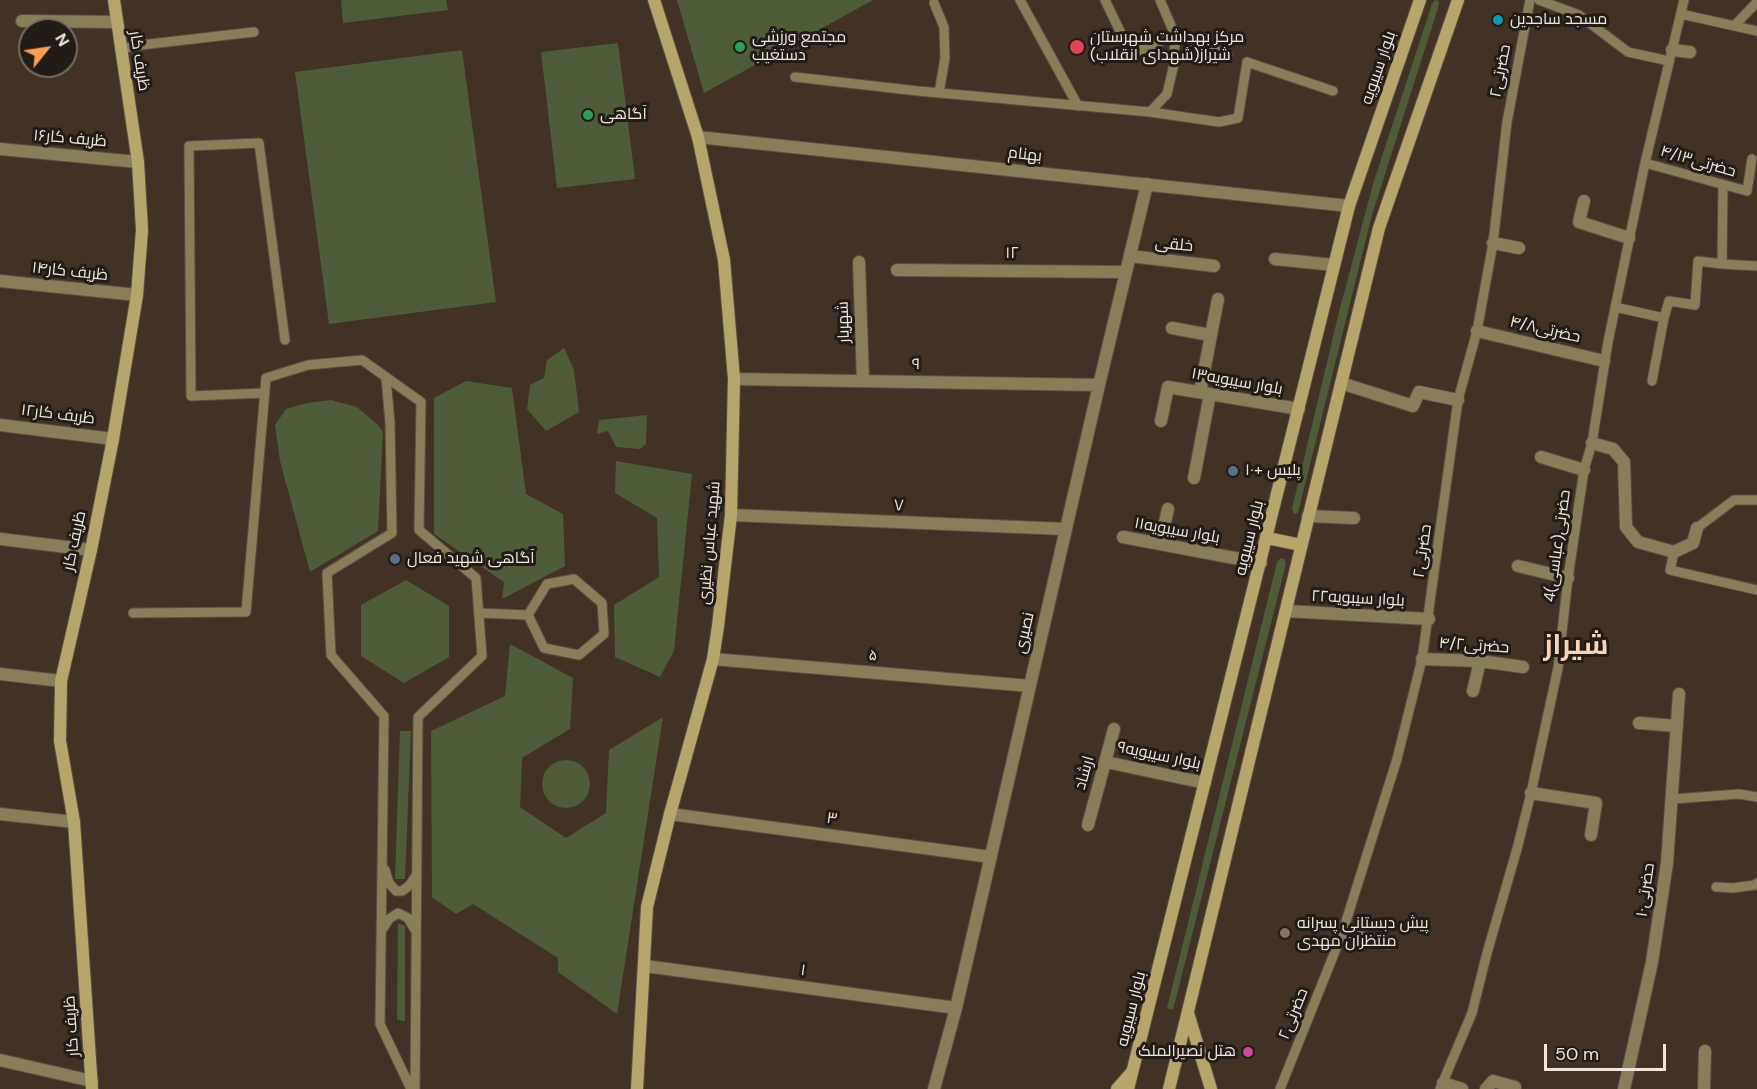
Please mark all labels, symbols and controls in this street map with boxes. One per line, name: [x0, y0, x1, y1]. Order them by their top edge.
place label: مسجد ساجدین: [1510, 10, 1607, 30]
marker: مسجد ساجدین: [1491, 13, 1505, 27]
north arrow: [18, 18, 78, 78]
place label: مجتمع ورزشی دستغیب: [752, 28, 846, 66]
place label: مرکز بهداشت شهرستان شیراز(شهدای انقلاب): [1090, 28, 1244, 66]
text: N: [50, 29, 74, 50]
street label: ظریف کار: [125, 29, 153, 93]
street label: بلوار سیبویه: [1357, 29, 1401, 107]
marker: مرکز بهداشت شهرستان شیراز(شهدای انقلاب): [1068, 38, 1086, 56]
marker: مجتمع ورزشی دستغیب: [733, 40, 747, 54]
street label: حضرتی۲: [1486, 43, 1516, 99]
place label: آگاهی: [600, 105, 647, 125]
marker: آگاهی: [581, 108, 595, 122]
street label: ظریف کار۱۶: [32, 126, 108, 152]
street label: حضرتی۴/۱۳: [1658, 142, 1738, 182]
street label: بهنام: [1007, 144, 1043, 166]
street label: خلقی: [1154, 233, 1194, 257]
street label: ۱۲: [1005, 244, 1019, 264]
street label: ظریف کار۱۴: [31, 258, 109, 286]
street label: شهریار: [834, 301, 854, 343]
street label: حضرتی۴/۸: [1508, 313, 1582, 347]
street label: ۹: [912, 355, 920, 375]
street label: بلوار سیبویه۱۳: [1190, 365, 1284, 399]
street label: ظریف کار۱۲: [20, 401, 96, 429]
place label: پلیس +۱۰: [1245, 461, 1301, 481]
marker: پلیس +۱۰: [1226, 464, 1240, 478]
street label: شهید عباس نظیری: [695, 480, 725, 606]
street label: 4حضرتی(عباسی): [1541, 489, 1575, 603]
street label: ۷: [894, 496, 904, 516]
street label: بلوار سیبویه: [1231, 499, 1269, 577]
street label: ظریف کار: [59, 509, 91, 573]
street label: بلوار سیبویه۱۱: [1133, 514, 1221, 548]
street label: حضرتی۲: [1410, 523, 1436, 579]
place label: آگاهی شهید فعال: [407, 549, 535, 569]
marker: آگاهی شهید فعال: [388, 552, 402, 566]
street label: بلوار سیبویه۲۲: [1311, 587, 1405, 611]
street label: نصیری: [1011, 610, 1039, 656]
district label: شیراز: [1543, 630, 1609, 664]
street label: حضرتی۴/۲: [1438, 634, 1510, 658]
street label: ۵: [868, 646, 878, 666]
street label: بلوار سیبویه۹: [1115, 738, 1203, 774]
street label: ارشاد: [1071, 754, 1099, 792]
street label: ۳: [825, 809, 839, 829]
street label: حضرتی۱۰: [1633, 862, 1659, 918]
place label: پیش دبستانی پسرانه منتظران مهدی: [1297, 914, 1428, 952]
marker: پیش دبستانی پسرانه منتظران مهدی: [1278, 926, 1292, 940]
street label: ۱: [799, 961, 807, 981]
street label: بلوار سیبویه: [1113, 970, 1151, 1048]
street label: حضرتی۲: [1275, 986, 1313, 1042]
street label: ظریف کار: [60, 995, 84, 1057]
scale bar: [1547, 1032, 1668, 1070]
place label: هتل نصیرالملک: [1138, 1042, 1236, 1062]
text: 50 m: [1555, 1042, 1599, 1066]
marker: هتل نصیرالملک: [1241, 1045, 1255, 1059]

